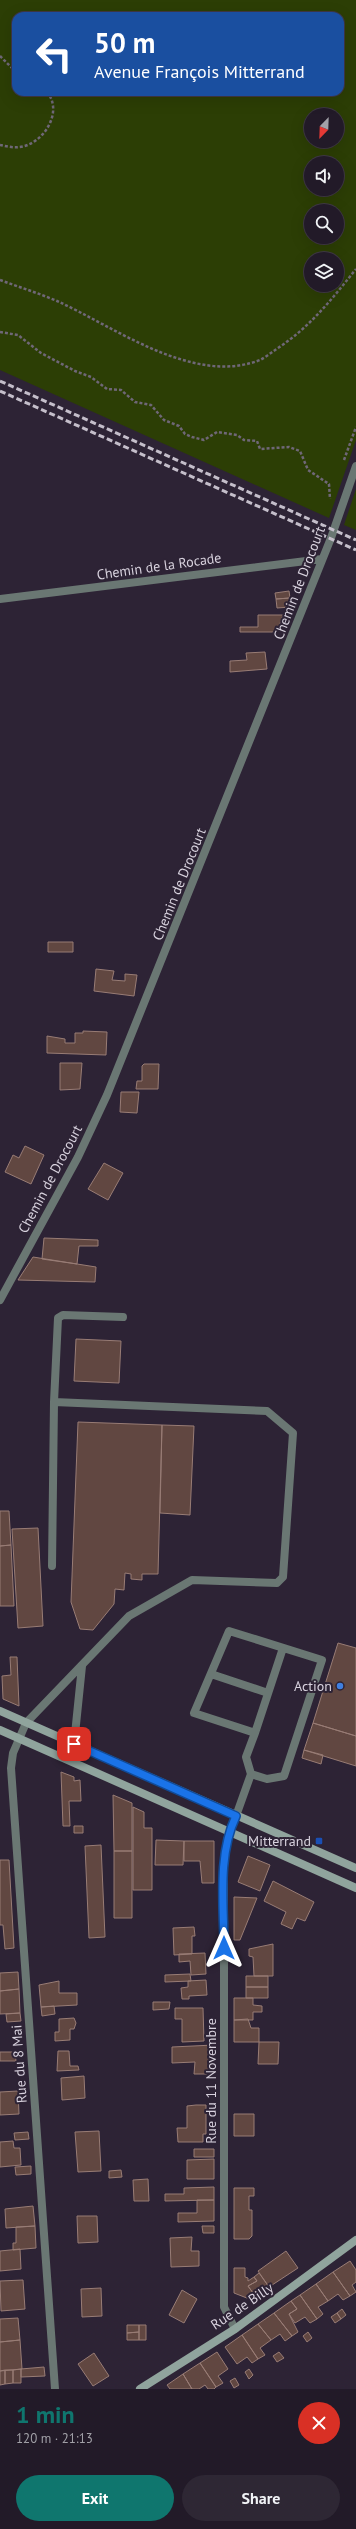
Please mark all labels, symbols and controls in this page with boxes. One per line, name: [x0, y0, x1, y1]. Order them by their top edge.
text: 50 m: [94, 24, 155, 61]
icon: left: [28, 28, 80, 80]
text: Avenue François Mitterrand: [94, 60, 305, 83]
north arrow: [304, 108, 344, 148]
map controls: [304, 108, 344, 292]
button: sound: [304, 156, 344, 196]
button: search: [304, 204, 344, 244]
button: layers: [304, 252, 344, 292]
street label: Chemin de Drocourt: [269, 524, 329, 642]
street label: Chemin de la Rocade: [96, 548, 222, 584]
street label: Chemin de Drocourt: [148, 825, 210, 943]
street label: Chemin de Drocourt: [14, 1122, 86, 1236]
place label: Action: [294, 1677, 332, 1695]
marker: Action: [335, 1681, 345, 1691]
pin: [57, 1727, 91, 1761]
icon: arrive: [63, 1733, 85, 1755]
place label: Mitterrand: [248, 1832, 311, 1850]
marker: Mitterrand: [314, 1836, 324, 1846]
position arrow: [203, 1927, 245, 1969]
street label: Rue du 11 Novembre: [202, 2018, 220, 2144]
street label: Rue du 8 Mai: [7, 2024, 31, 2104]
street label: Rue de Billy: [207, 2278, 277, 2333]
text: 1 min: [16, 2399, 75, 2430]
button: close: [298, 2402, 340, 2444]
text: 120 m · 21:13: [16, 2430, 93, 2447]
button: Exit: [16, 2475, 174, 2521]
button: Share: [182, 2475, 340, 2521]

